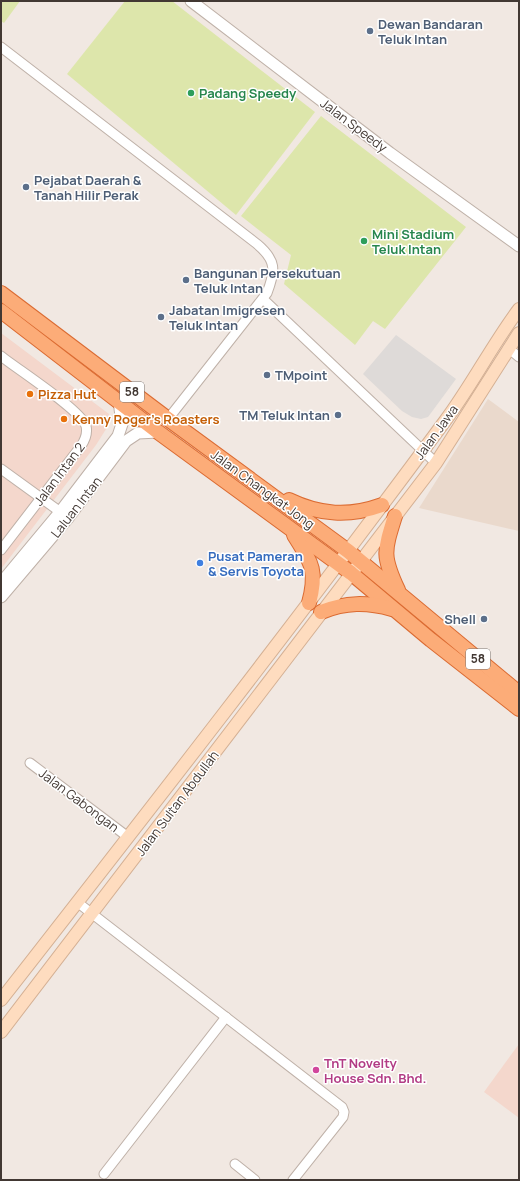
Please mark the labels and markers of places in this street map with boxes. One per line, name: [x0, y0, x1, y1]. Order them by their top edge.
place label: Dewan Bandaran Teluk Intan: [378, 15, 483, 48]
marker: Dewan Bandaran Teluk Intan: [365, 26, 375, 36]
place label: Padang Speedy: [199, 84, 297, 102]
marker: Padang Speedy: [186, 88, 196, 98]
place label: Pejabat Daerah & Tanah Hilir Perak: [34, 171, 142, 204]
marker: Pejabat Daerah & Tanah Hilir Perak: [21, 182, 31, 192]
place label: Mini Stadium Teluk Intan: [372, 225, 454, 258]
marker: Mini Stadium Teluk Intan: [359, 236, 369, 246]
place label: Bangunan Persekutuan Teluk Intan: [194, 264, 341, 297]
marker: Bangunan Persekutuan Teluk Intan: [181, 275, 191, 285]
place label: Jabatan Imigresen Teluk Intan: [169, 301, 285, 334]
marker: Jabatan Imigresen Teluk Intan: [156, 312, 166, 322]
place label: TMpoint: [275, 366, 328, 384]
marker: TMpoint: [262, 370, 272, 380]
place label: Pizza Hut: [38, 385, 97, 403]
marker: Pizza Hut: [25, 389, 35, 399]
place label: TM Teluk Intan: [239, 406, 330, 424]
place label: Kenny Roger's Roasters: [72, 410, 220, 428]
marker: TM Teluk Intan: [333, 410, 343, 420]
marker: Kenny Roger's Roasters: [59, 414, 69, 424]
place label: Pusat Pameran & Servis Toyota: [208, 547, 304, 580]
marker: Pusat Pameran & Servis Toyota: [195, 558, 205, 568]
place label: Shell: [444, 610, 476, 628]
marker: Shell: [479, 614, 489, 624]
place label: TnT Novelty House Sdn. Bhd.: [324, 1054, 427, 1087]
marker: TnT Novelty House Sdn. Bhd.: [311, 1065, 321, 1075]

